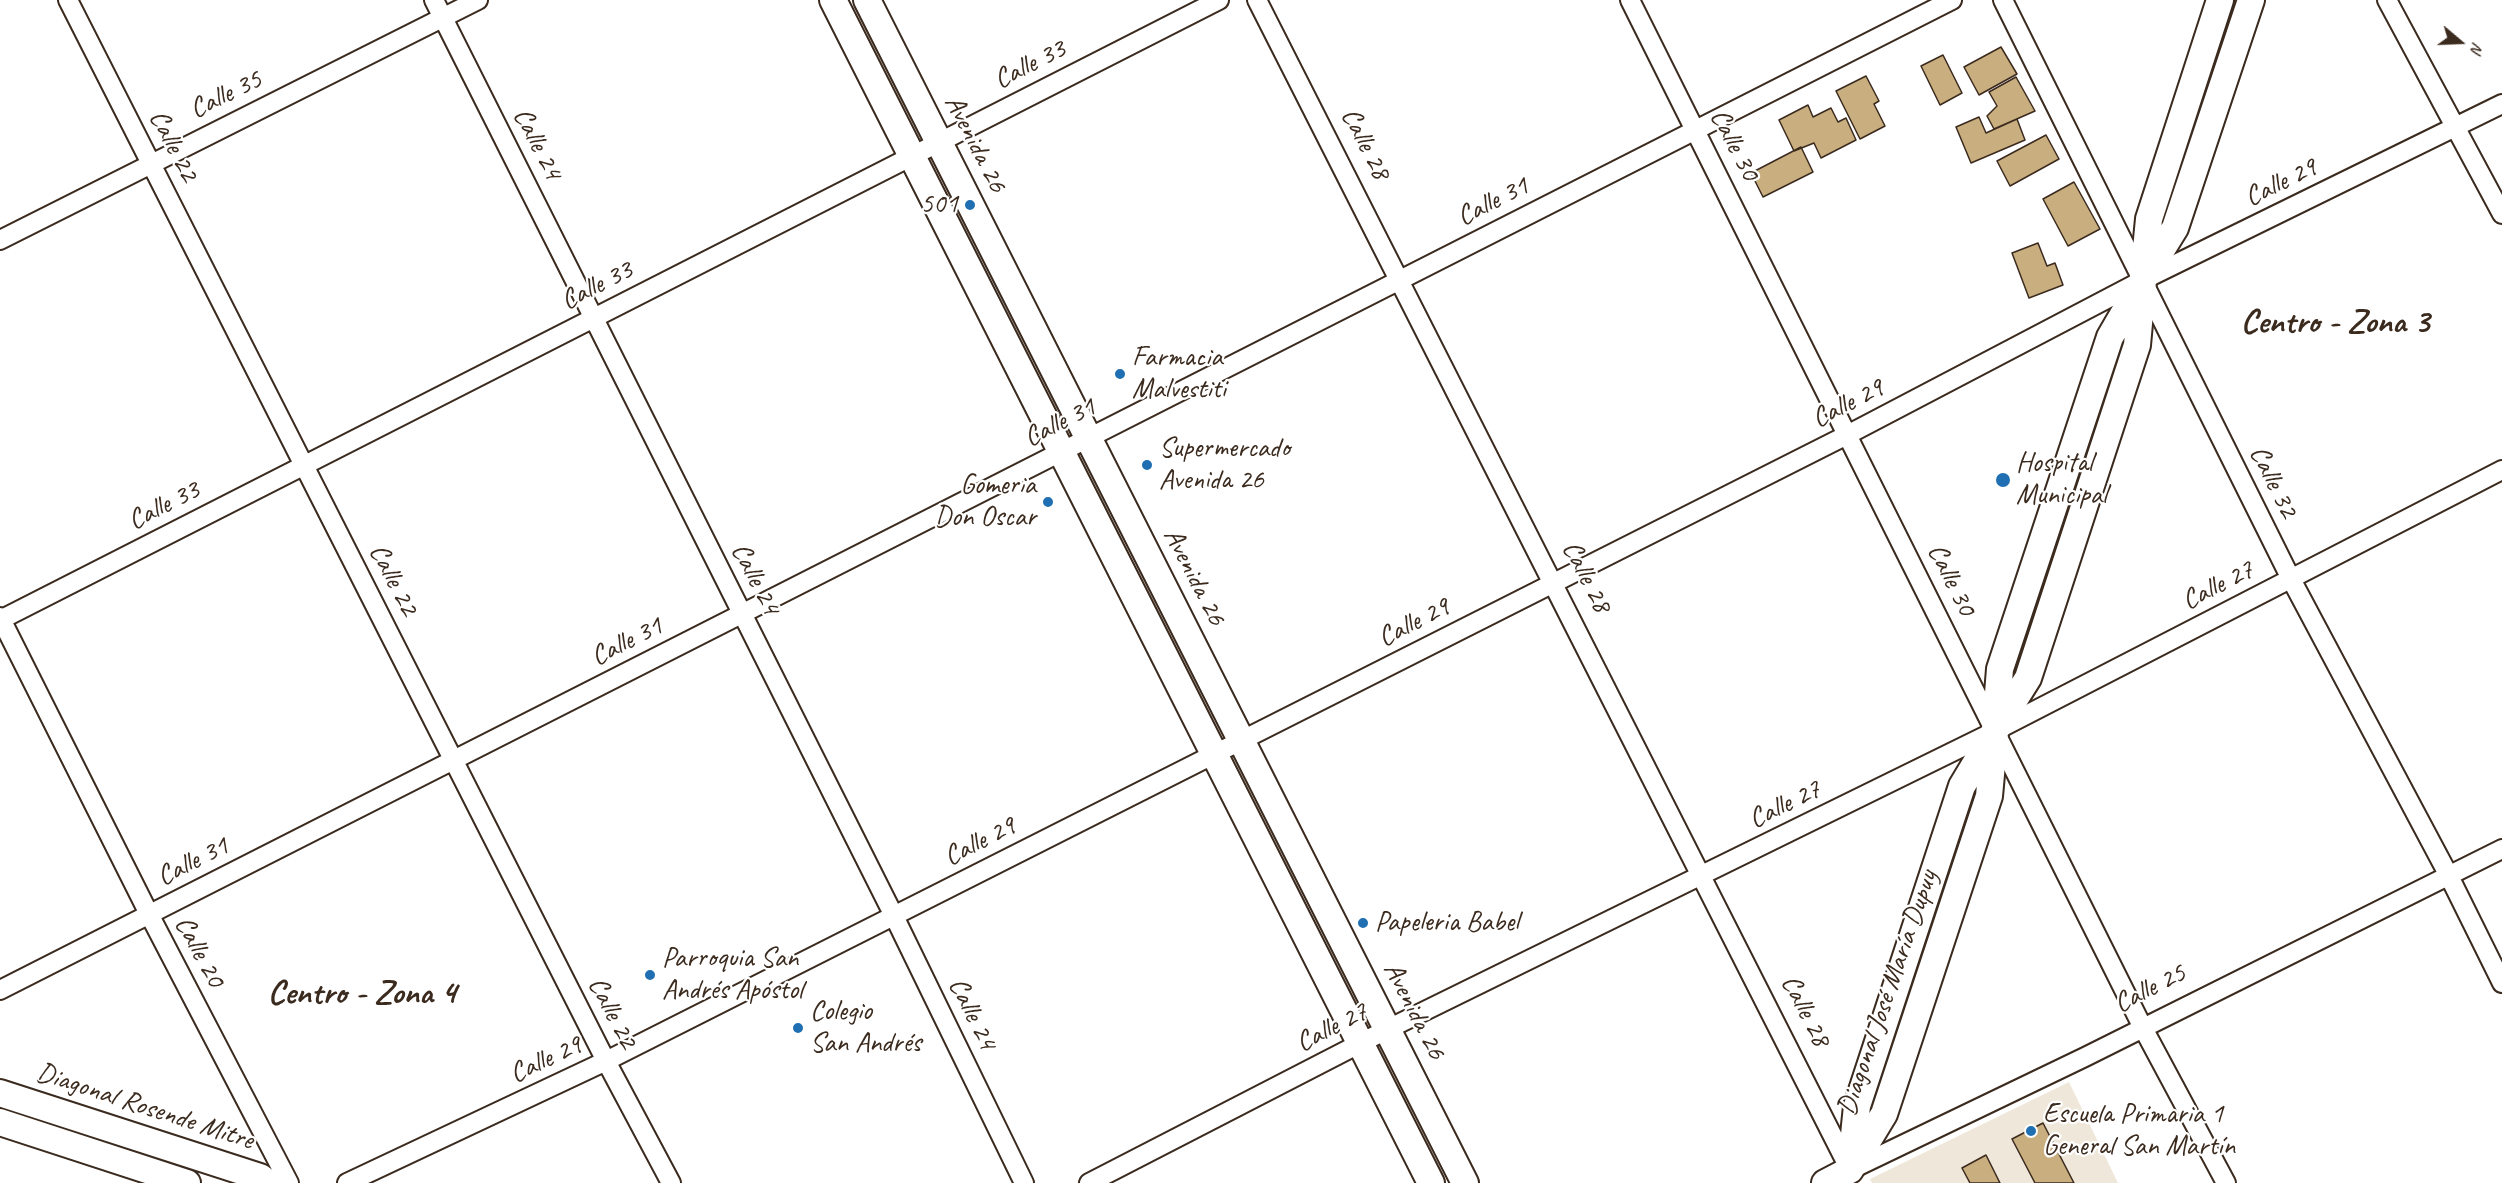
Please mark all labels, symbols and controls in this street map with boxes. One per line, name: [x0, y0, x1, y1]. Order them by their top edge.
north arrow: [2430, 12, 2490, 72]
street label: Calle 33: [989, 33, 1071, 97]
text: N: [2466, 40, 2488, 56]
street label: Calle 35: [184, 63, 268, 127]
street label: Avenida 26: [936, 90, 1014, 198]
street label: Calle 24: [505, 103, 569, 185]
street label: Calle 28: [1333, 103, 1397, 185]
street label: Calle 30: [1702, 104, 1766, 186]
street label: Calle 22: [141, 105, 205, 187]
street label: Calle 29: [2239, 151, 2323, 215]
street label: Calle 31: [1452, 170, 1534, 234]
place label: 501: [920, 188, 958, 222]
marker: 501: [963, 198, 977, 212]
street label: Calle 33: [556, 254, 638, 318]
district label: Centro - Zona 3: [2241, 303, 2429, 343]
place label: Farmacia Malvestiti: [1132, 341, 1226, 407]
marker: Farmacia Malvestiti: [1113, 367, 1127, 381]
street label: Calle 29: [1807, 372, 1889, 436]
street label: Calle 31: [1019, 391, 1101, 455]
place label: Supermercado Avenida 26: [1159, 432, 1290, 498]
street label: Calle 32: [2241, 440, 2305, 524]
place label: Hospital Municipal: [2016, 447, 2107, 513]
marker: Supermercado Avenida 26: [1140, 458, 1154, 472]
place label: Gomeria Don Oscar: [934, 469, 1036, 535]
marker: Hospital Municipal: [1994, 471, 2012, 489]
street label: Calle 33: [123, 474, 205, 538]
marker: Gomeria Don Oscar: [1041, 495, 1055, 509]
street label: Avenida 26: [1155, 523, 1233, 631]
street label: Calle 28: [1554, 536, 1618, 618]
street label: Calle 24: [723, 538, 787, 620]
street label: Calle 30: [1919, 538, 1983, 622]
street label: Calle 22: [361, 539, 425, 621]
street label: Calle 27: [2177, 554, 2259, 618]
street label: Calle 29: [1373, 591, 1455, 655]
street label: Calle 31: [586, 610, 668, 674]
street label: Calle 27: [1743, 773, 1827, 837]
street label: Calle 29: [939, 810, 1021, 874]
street label: Calle 31: [152, 830, 234, 894]
street label: Diagonal José María Dupuy: [1830, 866, 1946, 1120]
place label: Papeleria Babel: [1375, 906, 1519, 940]
street label: Calle 20: [166, 911, 232, 993]
marker: Papeleria Babel: [1356, 916, 1370, 930]
place label: Parroquia San Andrés Apóstol: [662, 942, 803, 1008]
street label: Avenida 26: [1375, 957, 1453, 1065]
street label: Calle 25: [2109, 957, 2191, 1021]
marker: Parroquia San Andrés Apóstol: [643, 968, 657, 982]
street label: Calle 28: [1773, 970, 1837, 1052]
street label: Calle 22: [580, 972, 644, 1054]
street label: Calle 24: [940, 972, 1004, 1056]
district label: Centro - Zona 4: [268, 974, 456, 1014]
place label: Colegio San Andrés: [810, 995, 921, 1061]
street label: Calle 27: [1291, 996, 1373, 1060]
marker: Colegio San Andrés: [791, 1021, 805, 1035]
street label: Calle 29: [504, 1029, 588, 1091]
street label: Diagonal Rosende Mitre: [32, 1056, 258, 1158]
place label: Escuela Primaria 1 General San Martín: [2043, 1098, 2235, 1164]
marker: Escuela Primaria 1 General San Martín: [2024, 1124, 2038, 1138]

